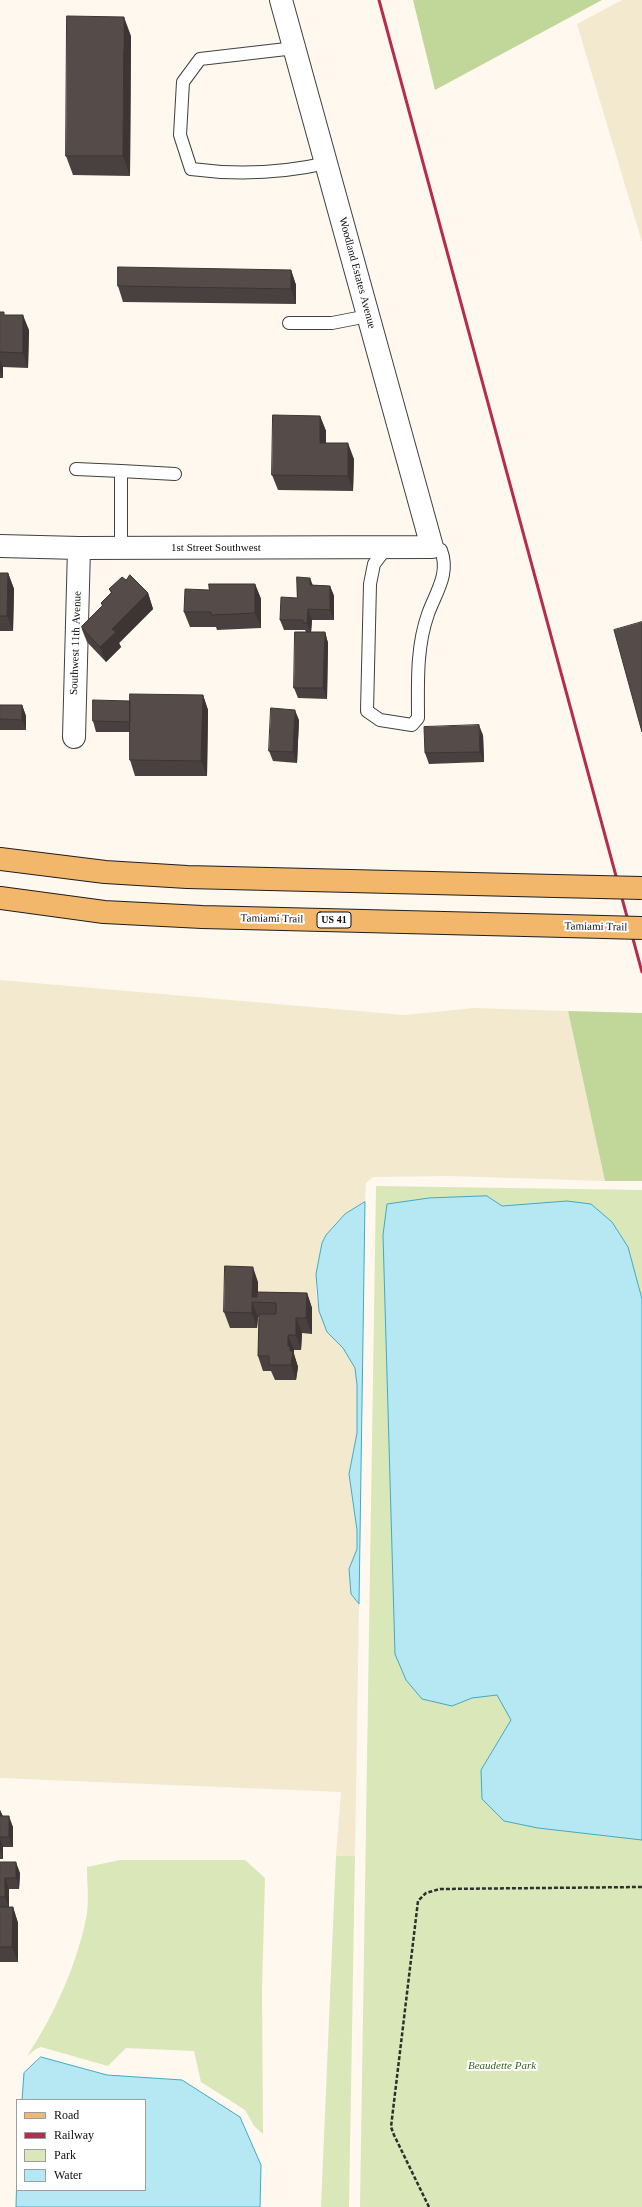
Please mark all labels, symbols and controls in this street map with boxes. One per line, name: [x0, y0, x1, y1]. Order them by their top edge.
street label: Woodland Estates Avenue: [336, 216, 378, 330]
street label: 1st Street Southwest: [171, 541, 261, 555]
street label: Southwest 11th Avenue: [68, 591, 84, 695]
street label: Tamiami Trail: [241, 912, 303, 926]
road number: US 41: [317, 912, 351, 928]
street label: Tamiami Trail: [565, 920, 627, 934]
park label: Beaudette Park: [468, 2059, 536, 2073]
legend: [16, 2099, 146, 2191]
text: Road: [54, 2108, 79, 2122]
text: Railway: [54, 2128, 94, 2142]
text: Park: [54, 2148, 76, 2162]
text: Water: [54, 2168, 82, 2182]

